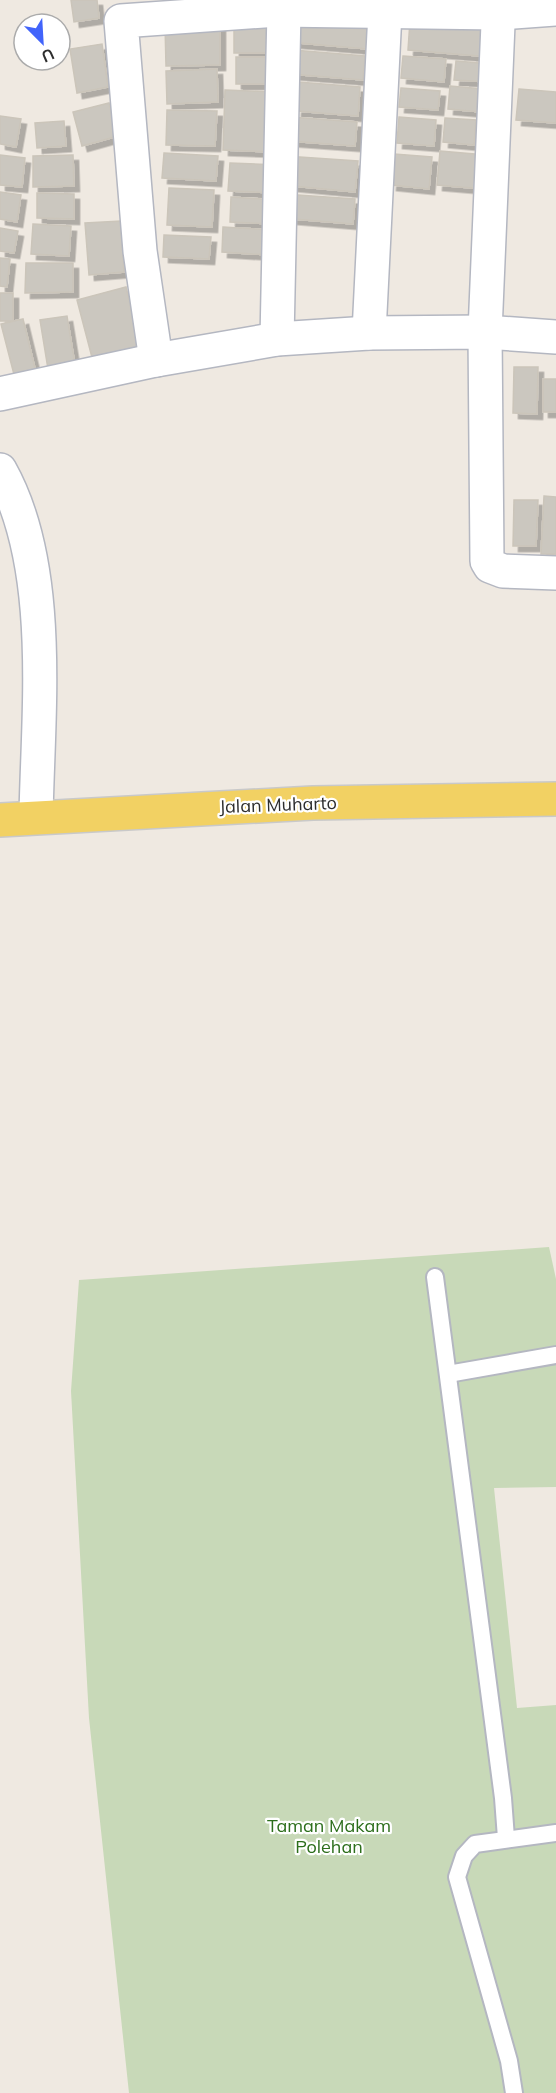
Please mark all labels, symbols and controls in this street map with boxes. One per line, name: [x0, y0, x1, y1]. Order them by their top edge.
north arrow: [12, 12, 72, 72]
text: U: [39, 44, 58, 67]
street label: Jalan Muharto: [219, 791, 337, 818]
park label: Taman Makam Polehan: [267, 1814, 391, 1858]

